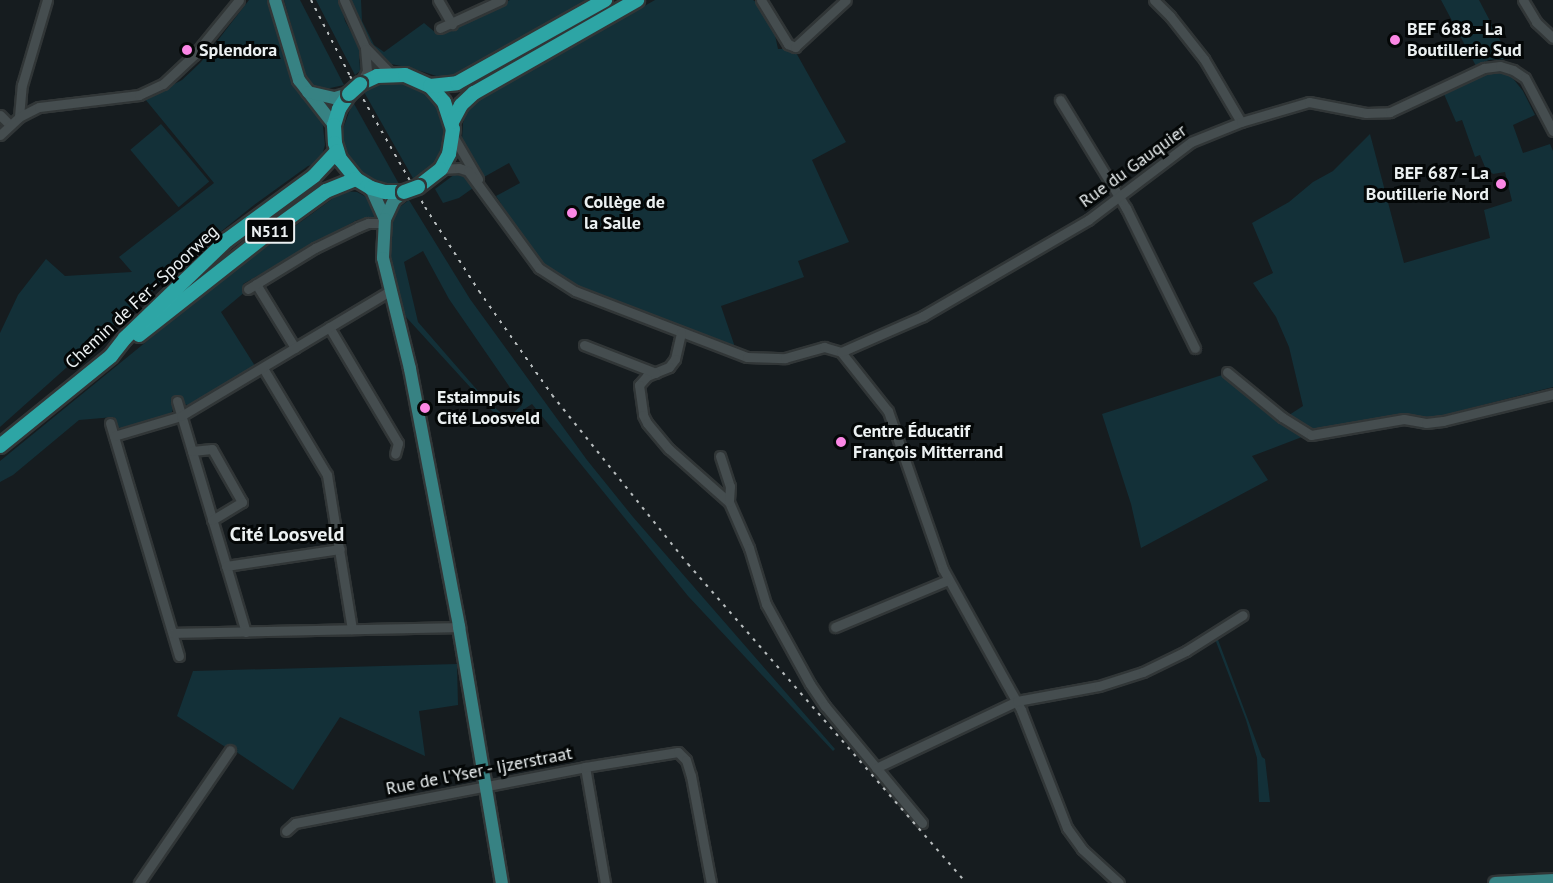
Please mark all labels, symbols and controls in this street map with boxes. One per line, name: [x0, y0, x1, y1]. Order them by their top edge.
place label: BEF 688 - La Boutillerie Sud: [1407, 19, 1522, 62]
marker: BEF 688 - La Boutillerie Sud: [1388, 33, 1402, 47]
place label: Splendora: [199, 39, 277, 61]
marker: Splendora: [180, 43, 194, 57]
street label: Rue du Gauquier: [1075, 120, 1191, 212]
place label: BEF 687 - La Boutillerie Nord: [1366, 163, 1489, 206]
marker: BEF 687 - La Boutillerie Nord: [1494, 177, 1508, 191]
place label: Collège de la Salle: [584, 192, 665, 234]
marker: Collège de la Salle: [565, 206, 579, 220]
road number: N511: [244, 218, 296, 244]
street label: Chemin de Fer - Spoorweg: [60, 220, 224, 374]
place label: Estaimpuis Cité Loosveld: [437, 387, 540, 430]
marker: Estaimpuis Cité Loosveld: [418, 401, 432, 415]
place label: Centre Éducatif François Mitterrand: [853, 421, 1003, 464]
marker: Centre Éducatif François Mitterrand: [834, 435, 848, 449]
district label: Cité Loosveld: [230, 522, 344, 546]
street label: Rue de l'Yser - Ijzerstraat: [383, 742, 575, 800]

